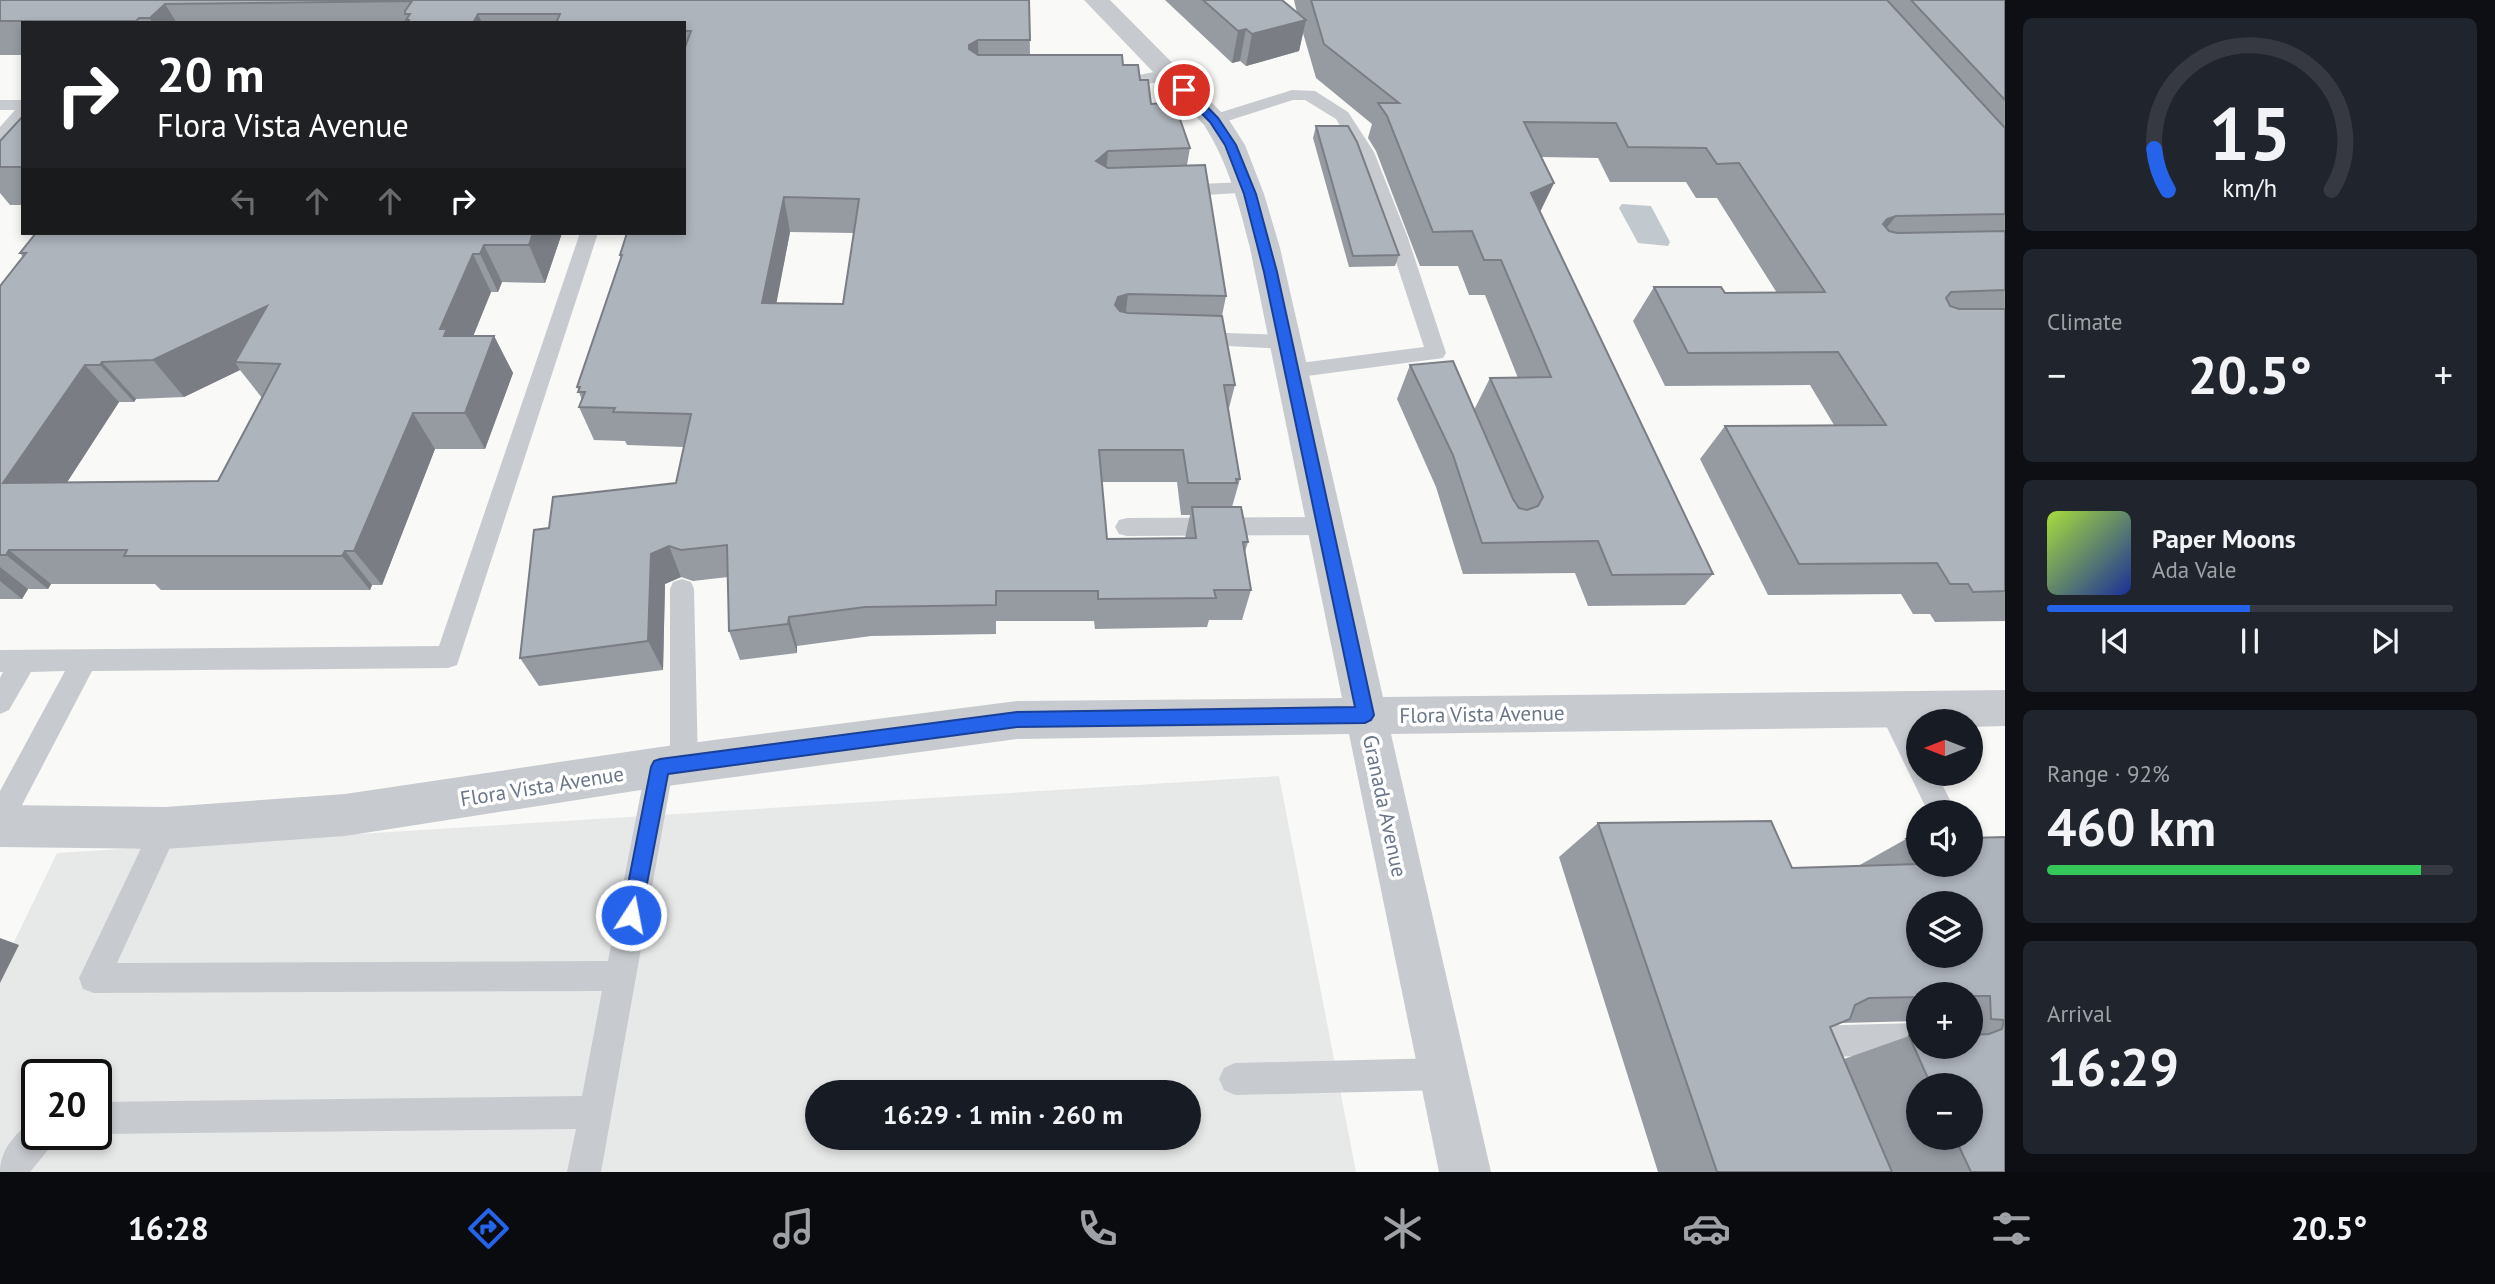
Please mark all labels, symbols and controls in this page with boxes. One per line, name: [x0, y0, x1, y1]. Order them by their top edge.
text: 20 m: [157, 42, 264, 106]
icon: right: [42, 49, 133, 140]
pin: [1154, 60, 1214, 120]
icon: arrive: [1165, 71, 1203, 109]
text: 15: [2209, 87, 2291, 181]
text: Flora Vista Avenue: [157, 104, 409, 146]
text: km/h: [2223, 172, 2277, 204]
icon: left: [225, 182, 263, 220]
icon: ahead: [298, 182, 336, 220]
icon: ahead: [371, 182, 409, 220]
icon: right: [444, 182, 482, 220]
text: Climate: [2047, 307, 2122, 336]
text: 20.5°: [2188, 341, 2312, 408]
text: −: [2047, 350, 2066, 399]
text: +: [2434, 350, 2453, 399]
text: Paper Moons: [2152, 522, 2296, 555]
text: Ada Vale: [2152, 555, 2236, 584]
icon: previous: [2096, 622, 2134, 660]
icon: pause: [2231, 622, 2269, 660]
icon: next: [2366, 622, 2404, 660]
street label: Flora Vista Avenue: [1399, 699, 1565, 729]
north arrow: [1906, 709, 1983, 786]
map controls: [1906, 709, 1983, 1150]
street label: Granada Avenue: [1357, 732, 1413, 880]
text: Range · 92%: [2047, 759, 2170, 788]
street label: Flora Vista Avenue: [458, 760, 626, 812]
text: 460 km: [2047, 793, 2216, 860]
button: sound: [1906, 800, 1983, 877]
position arrow: [594, 878, 668, 952]
button: layers: [1906, 891, 1983, 968]
button: +: [1906, 982, 1983, 1059]
text: Arrival: [2047, 999, 2111, 1028]
text: 16:29: [2047, 1033, 2179, 1100]
speed limit sign: 20: [21, 1059, 112, 1150]
button: −: [1906, 1073, 1983, 1150]
text: 16:29 · 1 min · 260 m: [883, 1098, 1123, 1131]
icon: directions: [464, 1204, 513, 1253]
icon: music: [769, 1204, 818, 1253]
icon: phone: [1073, 1204, 1122, 1253]
icon: climate: [1378, 1204, 1427, 1253]
icon: car: [1682, 1204, 1731, 1253]
icon: filters: [1987, 1204, 2036, 1253]
text: 16:28: [128, 1207, 209, 1249]
text: 20.5°: [2291, 1207, 2367, 1249]

